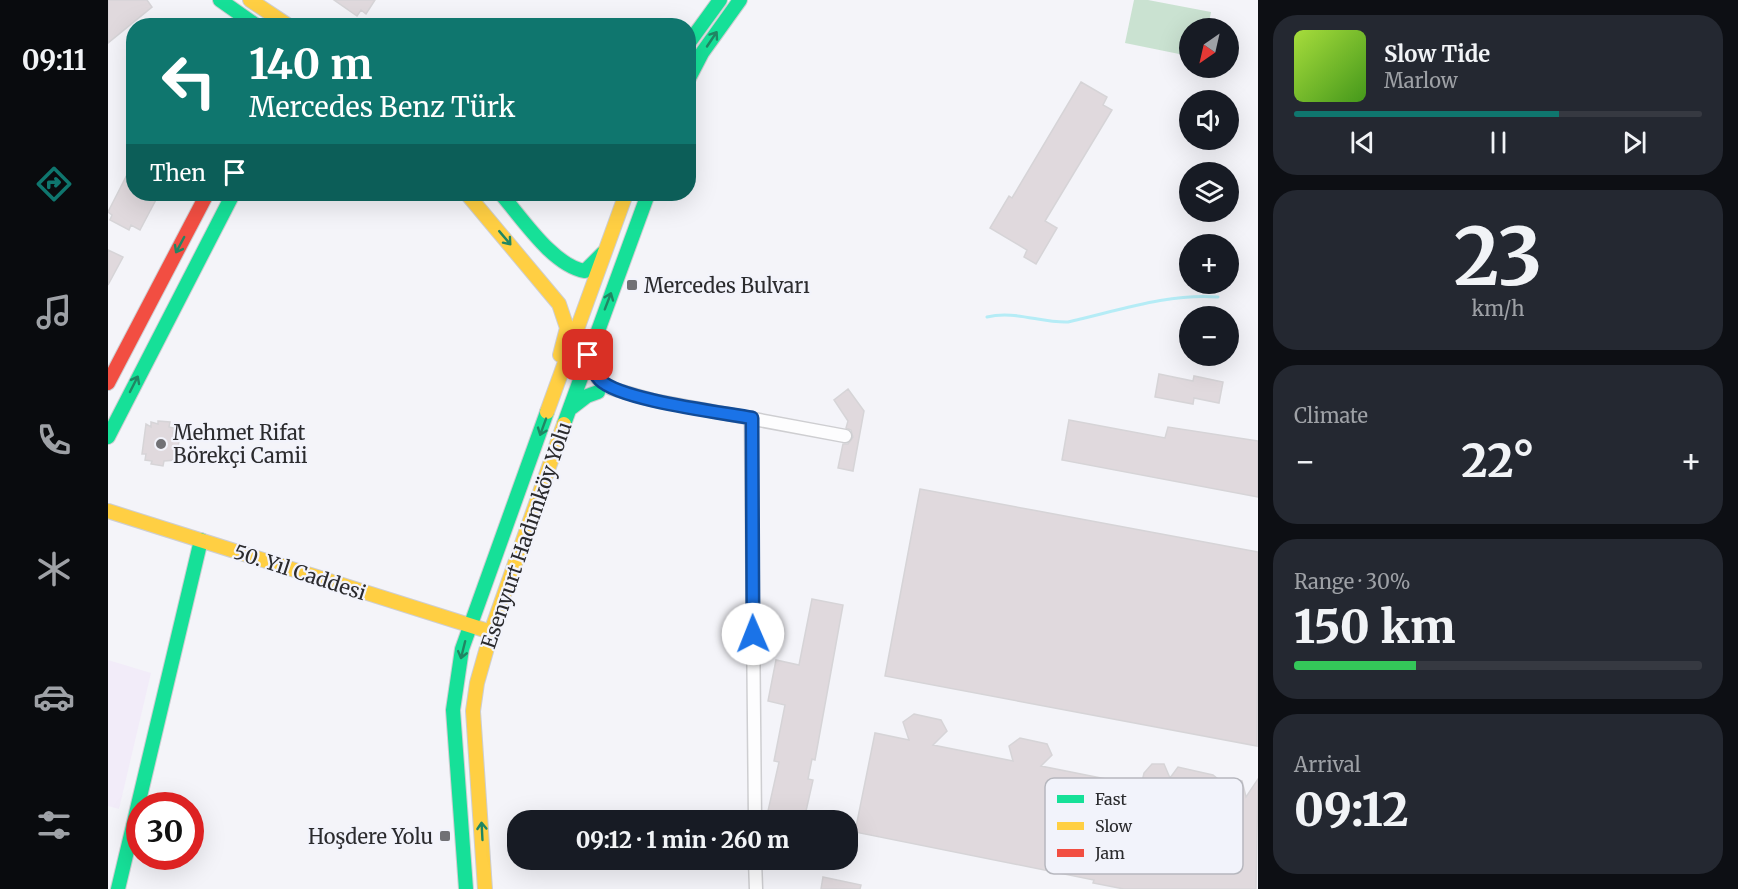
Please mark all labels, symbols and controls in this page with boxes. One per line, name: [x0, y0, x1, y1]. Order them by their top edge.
north arrow: [1179, 18, 1239, 78]
map controls: [1179, 18, 1239, 366]
one-way arrow: [706, 31, 718, 47]
text: 140 m: [249, 38, 372, 90]
text: Slow Tide: [1384, 40, 1490, 68]
icon: left: [150, 42, 228, 120]
text: 09:11: [22, 43, 86, 77]
text: Marlow: [1384, 68, 1458, 93]
text: Mercedes Benz Türk: [249, 90, 515, 124]
button: sound: [1179, 90, 1239, 150]
icon: previous: [1346, 126, 1379, 159]
icon: pause: [1482, 126, 1515, 159]
icon: next: [1618, 126, 1651, 159]
icon: arrive: [218, 156, 251, 189]
text: Then: [150, 159, 206, 187]
button: layers: [1179, 162, 1239, 222]
icon: directions: [33, 163, 75, 205]
text: 23: [1454, 208, 1542, 306]
one-way arrow: [498, 230, 512, 245]
button: +: [1179, 234, 1239, 294]
one-way arrow: [174, 236, 185, 254]
place label: Mercedes Bulvarı: [644, 273, 810, 298]
marker: Mercedes Bulvarı: [625, 278, 639, 292]
icon: music: [33, 291, 75, 333]
one-way arrow: [603, 293, 614, 311]
text: km/h: [1472, 296, 1524, 321]
button: −: [1179, 306, 1239, 366]
pin: [562, 329, 613, 380]
icon: arrive: [571, 338, 604, 371]
one-way arrow: [129, 376, 140, 394]
text: Climate: [1294, 403, 1368, 428]
one-way arrow: [537, 417, 548, 436]
street label: Esenyurt Hadımköy Yolu: [475, 418, 577, 652]
icon: phone: [33, 419, 75, 461]
place label: Mehmet Rifat Börekçi Camii: [173, 420, 308, 468]
text: 22°: [1461, 433, 1535, 489]
marker: Mehmet Rifat Börekçi Camii: [154, 437, 168, 451]
text: −: [1294, 441, 1316, 482]
text: +: [1680, 441, 1702, 482]
street label: 50. Yıl Caddesi: [231, 539, 369, 605]
icon: climate: [33, 548, 75, 590]
text: Range · 30%: [1294, 569, 1410, 594]
text: 150 km: [1294, 599, 1455, 655]
position arrow: [721, 602, 785, 666]
one-way arrow: [457, 640, 469, 659]
icon: car: [33, 676, 75, 718]
text: Arrival: [1294, 752, 1361, 777]
legend: [1045, 778, 1243, 874]
text: 09:12: [1294, 782, 1409, 838]
text: Fast: [1095, 789, 1128, 809]
speed limit sign: 30: [126, 792, 204, 870]
icon: filters: [33, 804, 75, 846]
text: Slow: [1095, 816, 1133, 836]
one-way arrow: [477, 821, 488, 841]
place label: Hoşdere Yolu: [308, 824, 433, 849]
text: 09:12 · 1 min · 260 m: [576, 826, 789, 854]
marker: Hoşdere Yolu: [438, 829, 452, 843]
text: Jam: [1094, 843, 1125, 863]

